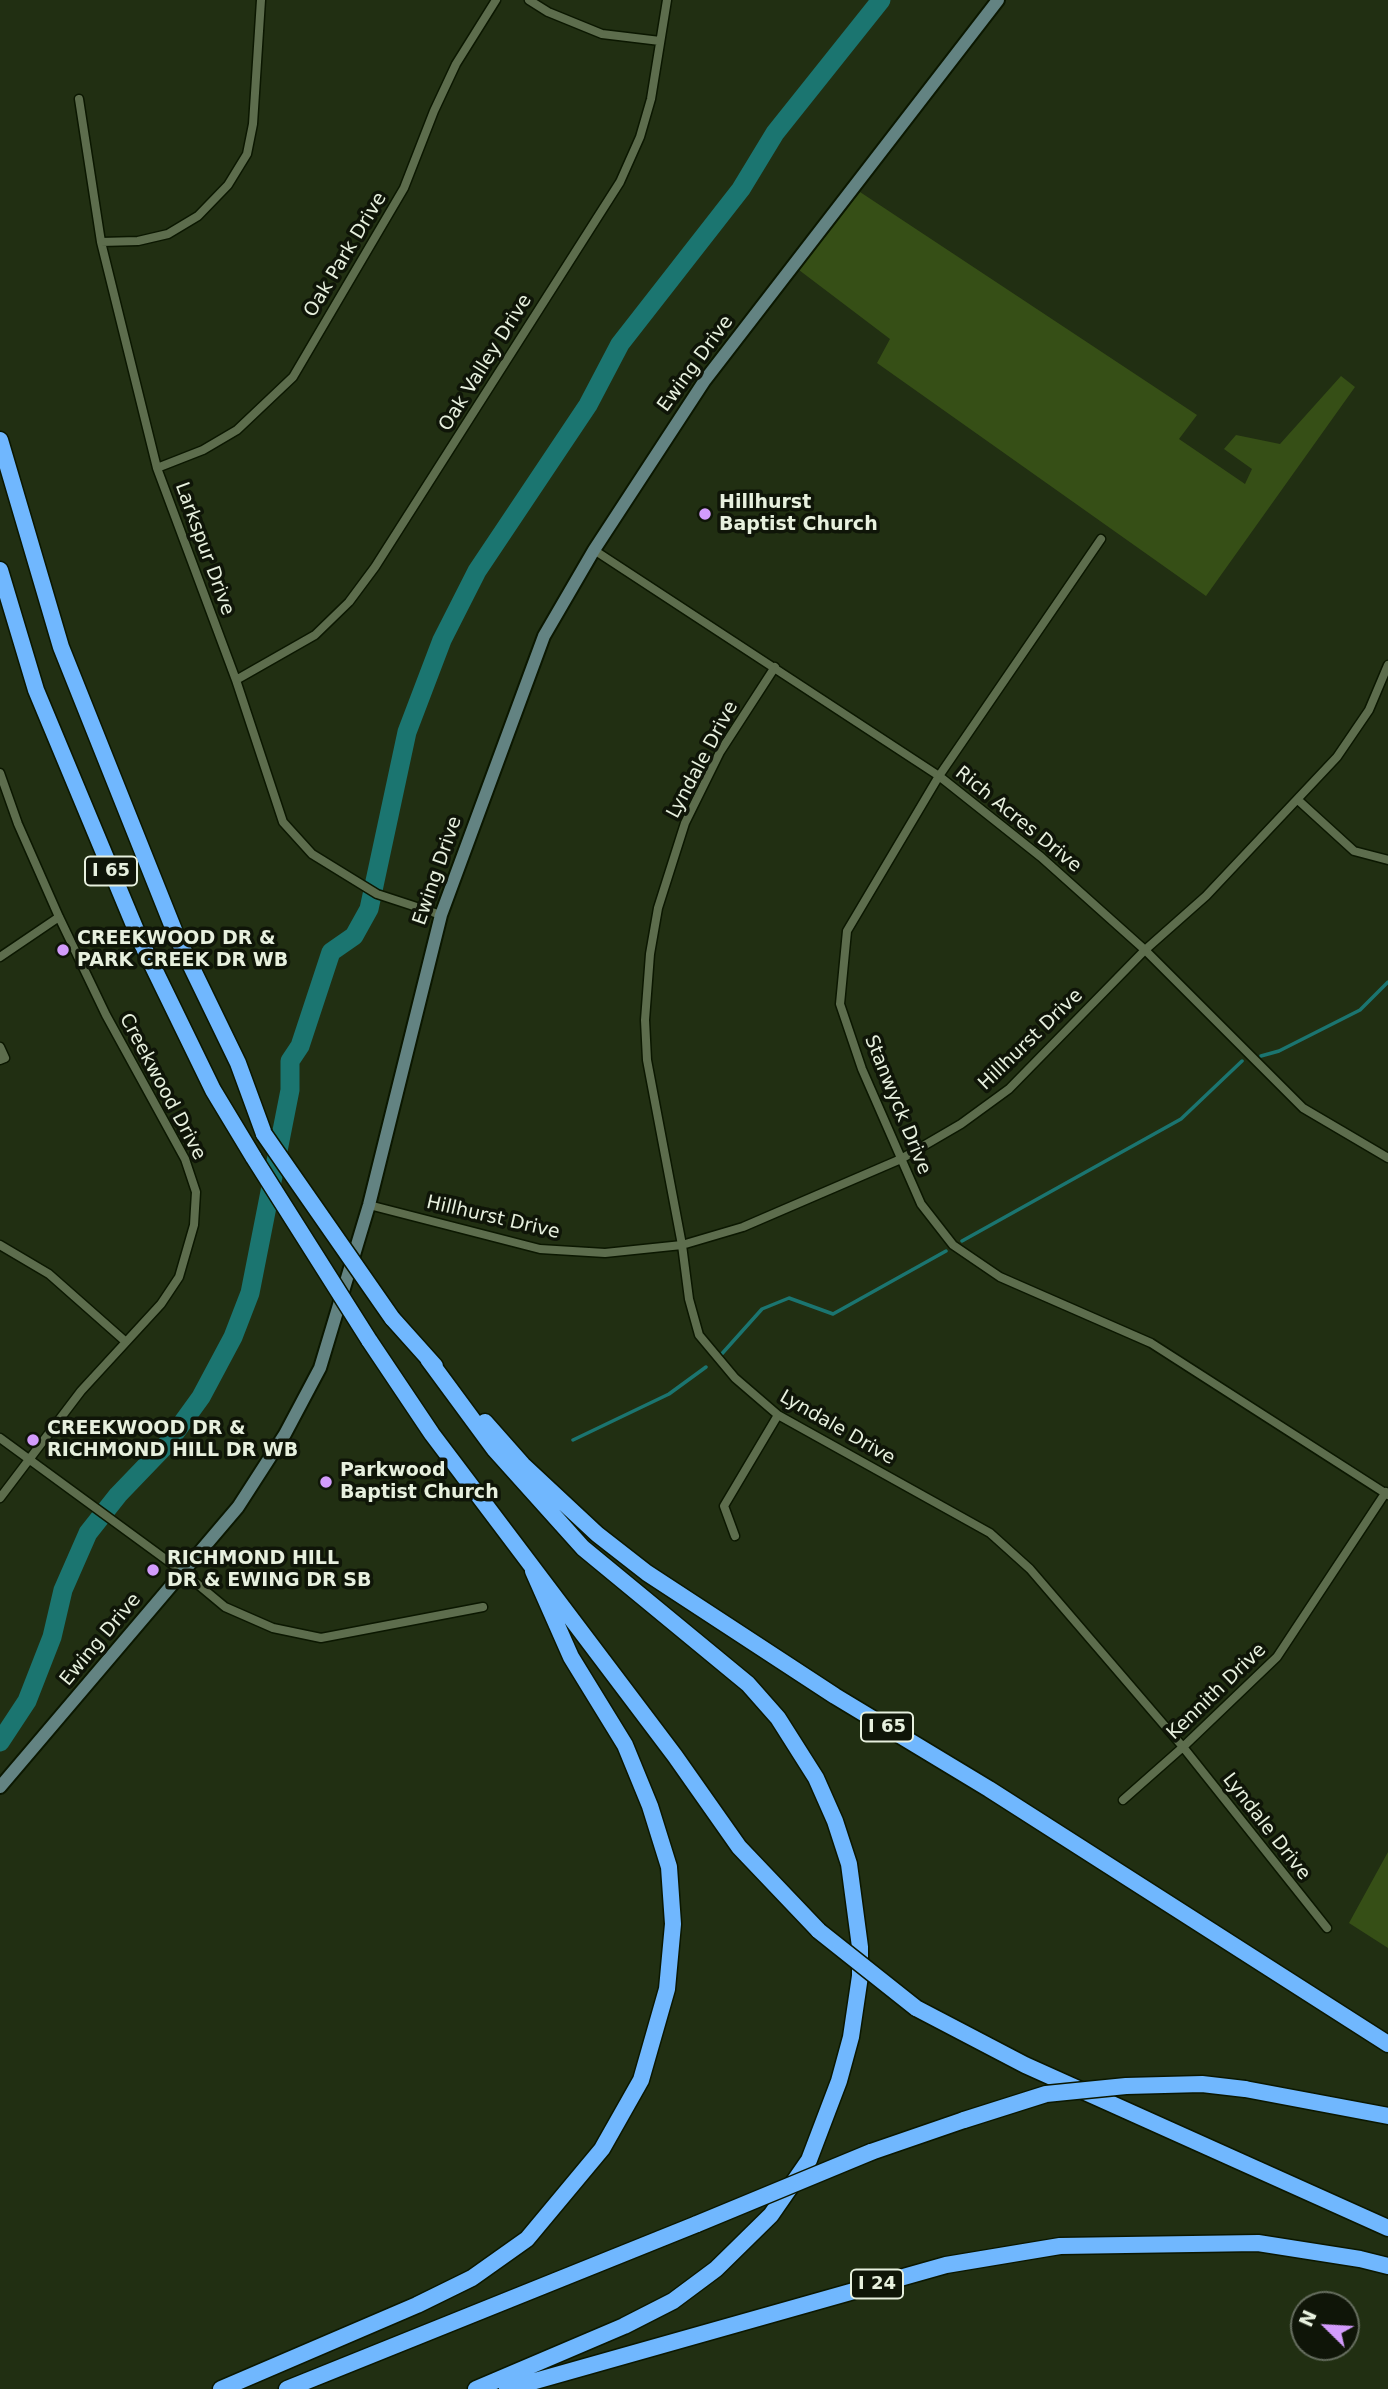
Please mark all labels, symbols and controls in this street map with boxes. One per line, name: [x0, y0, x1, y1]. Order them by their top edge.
street label: Oak Park Drive: [300, 189, 392, 321]
street label: Oak Valley Drive: [435, 290, 537, 436]
street label: Ewing Drive: [653, 311, 739, 417]
street label: Larkspur Drive: [169, 480, 239, 618]
place label: Hillhurst Baptist Church: [719, 492, 878, 536]
marker: Hillhurst Baptist Church: [697, 506, 713, 522]
street label: Lyndale Drive: [663, 697, 743, 823]
street label: Rich Acres Drive: [950, 762, 1086, 878]
street label: Ewing Drive: [409, 814, 467, 928]
road number: I 65: [85, 856, 137, 886]
place label: CREEKWOOD DR & PARK CREEK DR WB: [77, 928, 288, 972]
marker: CREEKWOOD DR & PARK CREEK DR WB: [55, 942, 71, 958]
street label: Hillhurst Drive: [974, 985, 1088, 1095]
street label: Creekwood Drive: [114, 1010, 210, 1164]
street label: Stanwyck Drive: [859, 1032, 935, 1178]
street label: Hillhurst Drive: [424, 1192, 562, 1244]
street label: Lyndale Drive: [775, 1386, 899, 1470]
place label: CREEKWOOD DR & RICHMOND HILL DR WB: [47, 1418, 298, 1462]
marker: CREEKWOOD DR & RICHMOND HILL DR WB: [25, 1432, 41, 1448]
place label: Parkwood Baptist Church: [340, 1460, 499, 1504]
marker: Parkwood Baptist Church: [318, 1474, 334, 1490]
place label: RICHMOND HILL DR & EWING DR SB: [167, 1548, 372, 1592]
marker: RICHMOND HILL DR & EWING DR SB: [145, 1562, 161, 1578]
street label: Ewing Drive: [56, 1589, 146, 1691]
street label: Kennith Drive: [1163, 1639, 1271, 1745]
road number: I 65: [861, 1712, 913, 1742]
street label: Lyndale Drive: [1217, 1769, 1315, 1885]
road number: I 24: [851, 2270, 903, 2298]
north arrow: [1290, 2291, 1360, 2361]
text: N: [1294, 2307, 1321, 2330]

